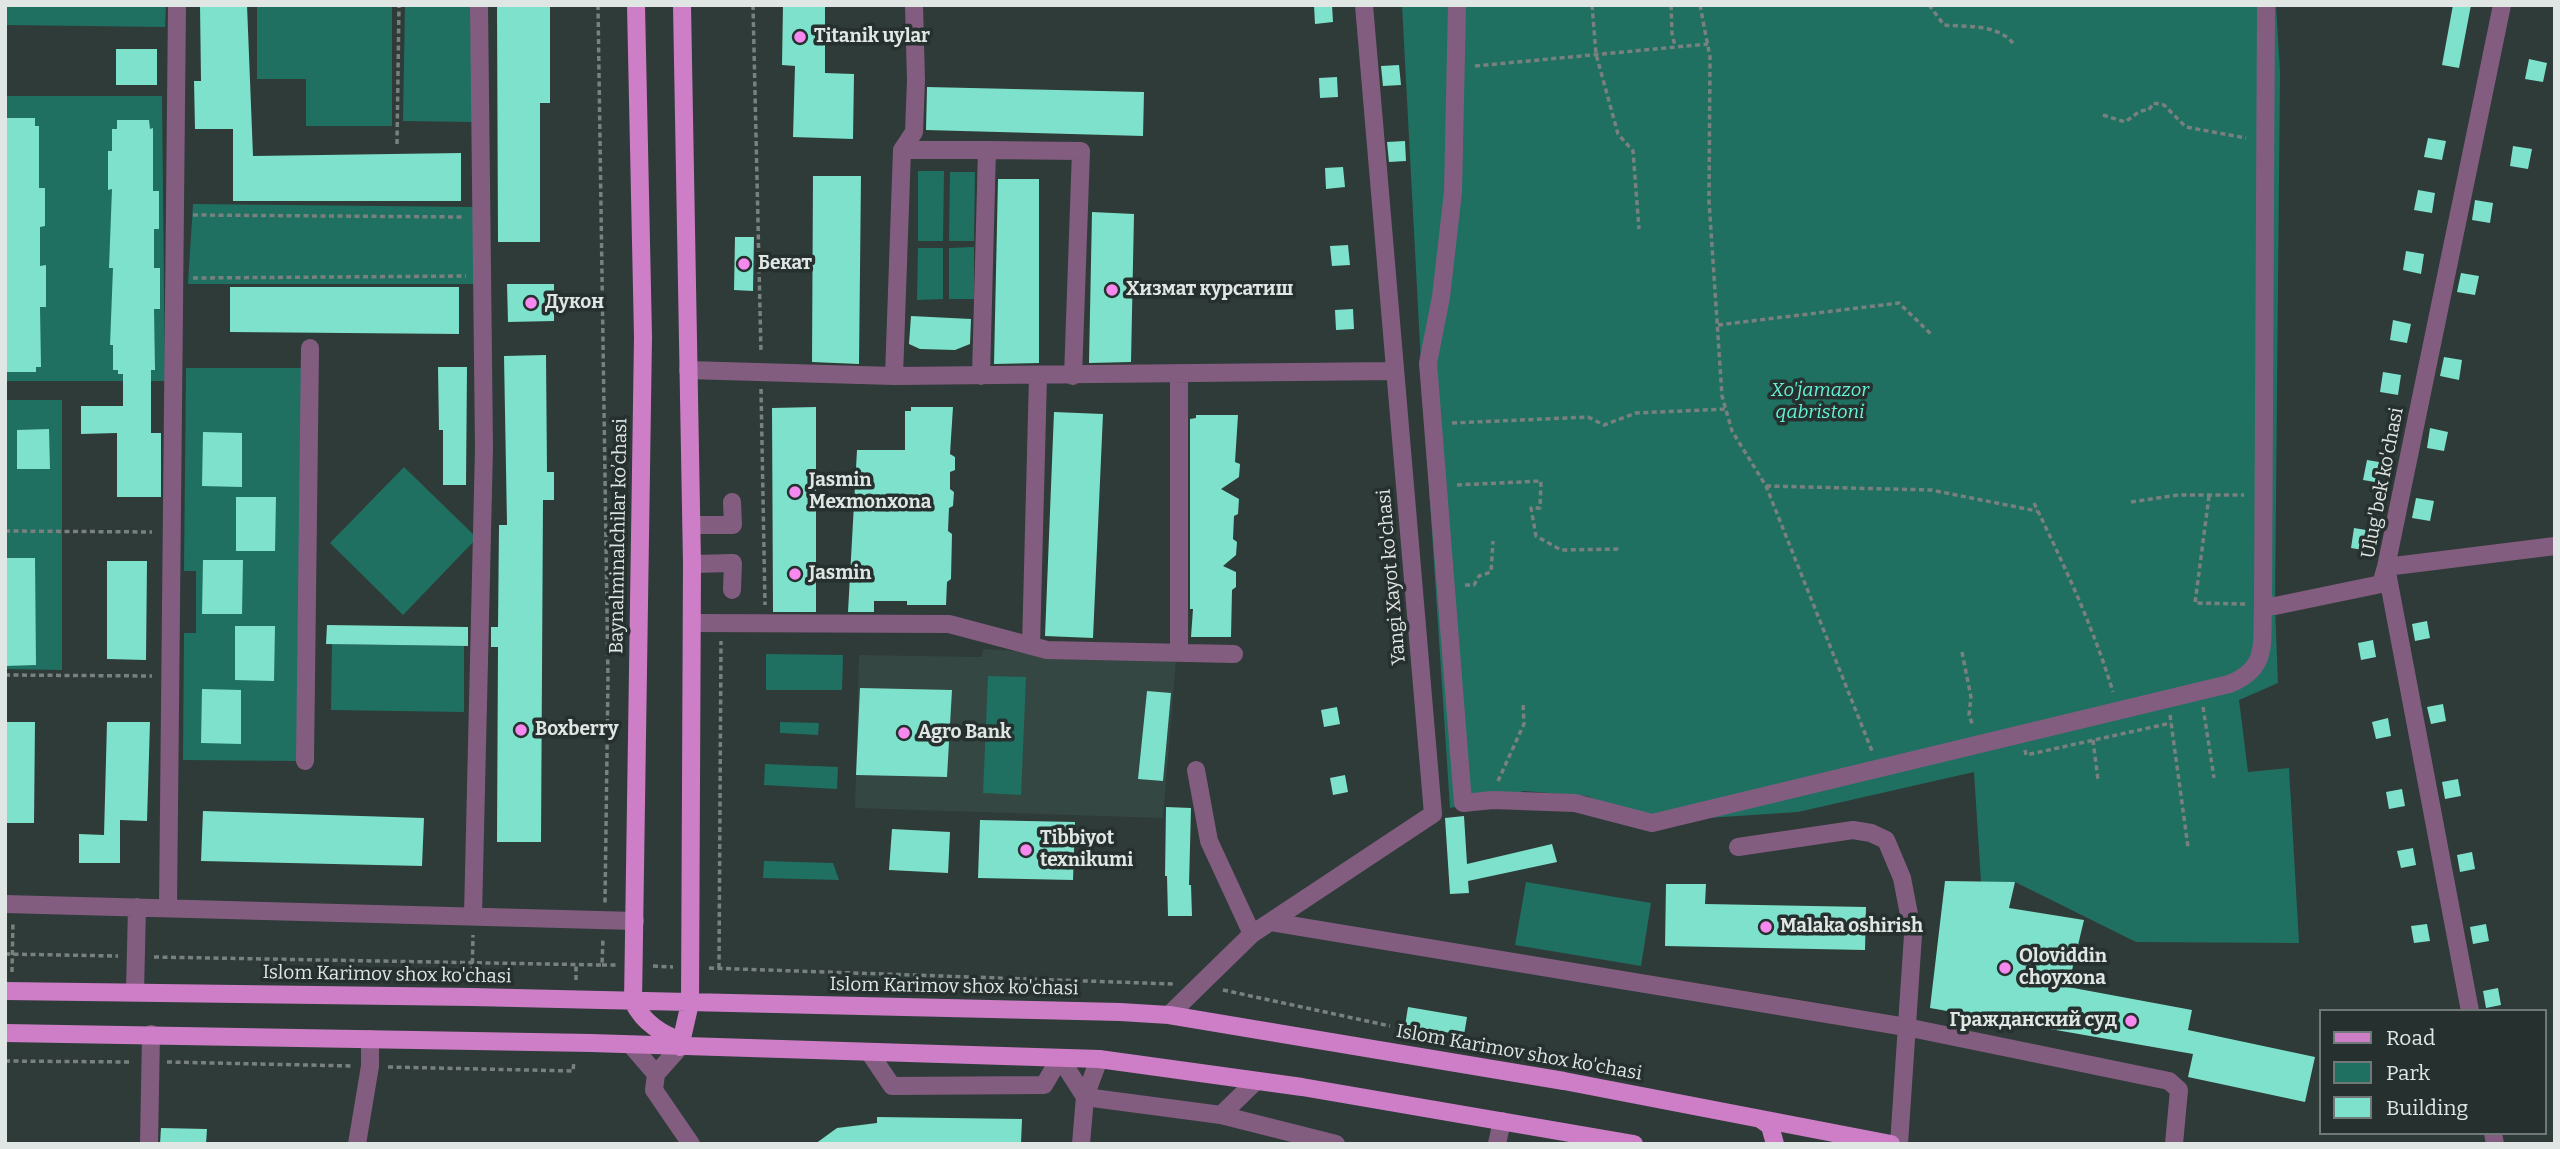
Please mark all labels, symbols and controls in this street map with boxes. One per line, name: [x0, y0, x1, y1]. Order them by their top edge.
place label: Titanik uylar: [814, 26, 930, 48]
marker: Titanik uylar: [792, 29, 808, 45]
place label: Бекат: [758, 253, 812, 275]
marker: Бекат: [736, 256, 752, 272]
place label: Хизмат курсатиш: [1126, 279, 1293, 301]
marker: Хизмат курсатиш: [1104, 282, 1120, 298]
place label: Дукон: [545, 292, 604, 314]
marker: Дукон: [523, 295, 539, 311]
park label: Xo'jamazor qabristoni: [1771, 380, 1869, 424]
street label: Ulug'bek ko'chasi: [2357, 405, 2409, 561]
street label: Baynalminalchilar ko’chasi: [606, 418, 632, 654]
place label: Jasmin Mexmonxona: [809, 470, 931, 514]
marker: Jasmin Mexmonxona: [787, 484, 803, 500]
street label: Yangi Xayot ko'chasi: [1373, 488, 1411, 666]
place label: Jasmin: [809, 563, 872, 585]
marker: Jasmin: [787, 566, 803, 582]
place label: Boxberry: [535, 719, 618, 741]
marker: Boxberry: [513, 722, 529, 738]
place label: Agro Bank: [918, 722, 1011, 744]
marker: Agro Bank: [896, 725, 912, 741]
place label: Tibbiyot texnikumi: [1040, 828, 1133, 872]
marker: Tibbiyot texnikumi: [1018, 842, 1034, 858]
place label: Malaka oshirish: [1780, 916, 1923, 938]
marker: Malaka oshirish: [1758, 919, 1774, 935]
place label: Oloviddin choyxona: [2019, 946, 2107, 990]
marker: Oloviddin choyxona: [1997, 960, 2013, 976]
street label: Islom Karimov shox ko'chasi: [262, 961, 512, 989]
street label: Islom Karimov shox ko'chasi: [829, 973, 1079, 1001]
legend: [2318, 1009, 2546, 1135]
place label: Гражданский суд: [1950, 1010, 2117, 1032]
marker: Гражданский суд: [2123, 1013, 2139, 1029]
street label: Islom Karimov shox ko'chasi: [1394, 1020, 1644, 1086]
text: Road: [2386, 1025, 2435, 1051]
text: Park: [2386, 1060, 2430, 1086]
text: Building: [2386, 1095, 2468, 1121]

